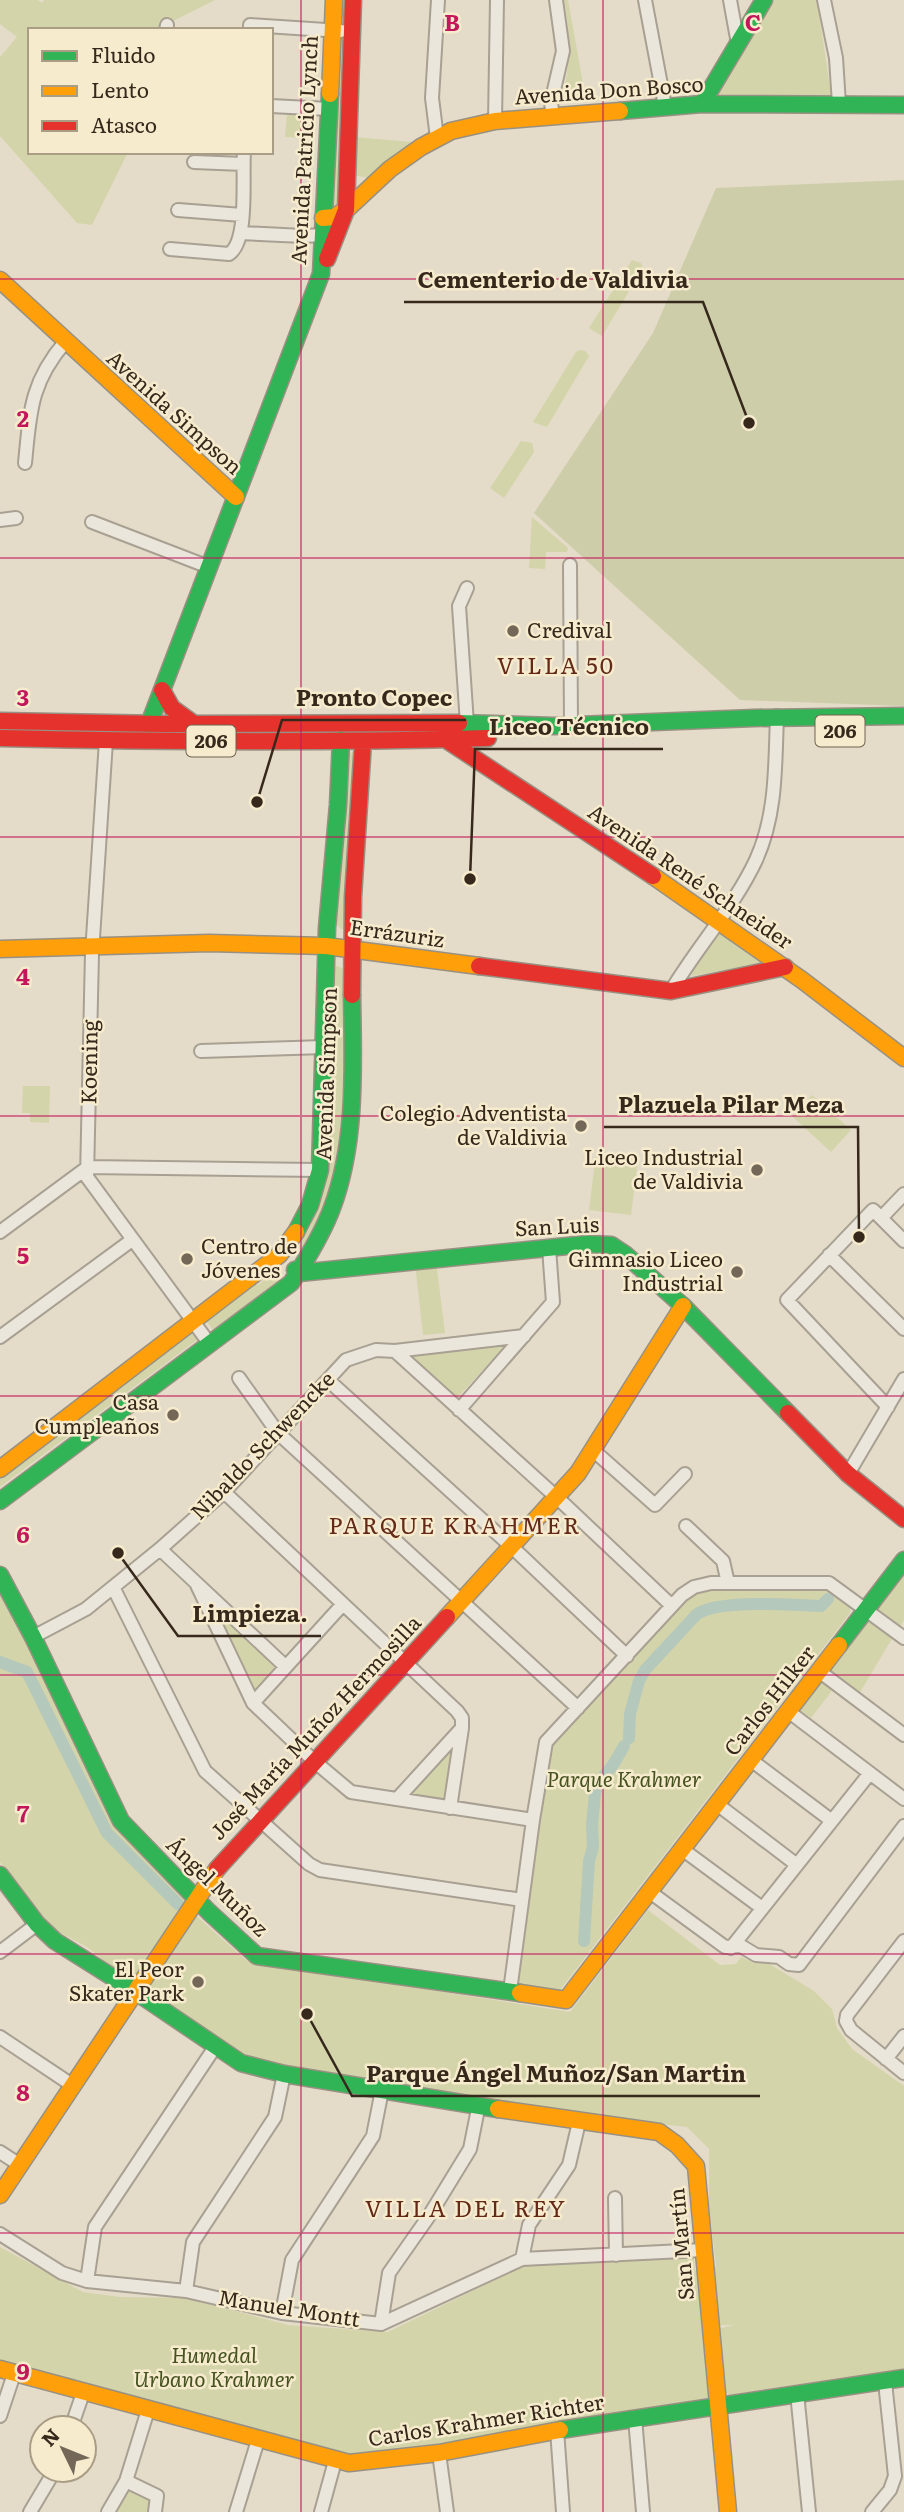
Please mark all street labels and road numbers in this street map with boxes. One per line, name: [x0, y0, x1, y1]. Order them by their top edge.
street label: Avenida Patricio Lynch: [281, 34, 324, 265]
street label: Avenida Don Bosco: [513, 66, 705, 111]
street label: Avenida Simpson: [101, 342, 250, 481]
road number: 206: [816, 716, 864, 746]
road number: 206: [186, 726, 235, 756]
street label: Avenida René Schneider: [583, 795, 800, 955]
street label: Errázuriz: [348, 910, 447, 953]
street label: Avenida Simpson: [306, 987, 343, 1161]
street label: Koening: [71, 1019, 104, 1105]
street label: San Luis: [514, 1207, 600, 1242]
street label: Nibaldo Schwencke: [182, 1363, 340, 1525]
street label: José María Muñoz Hermosilla: [201, 1606, 427, 1846]
street label: Carlos Hilker: [715, 1638, 821, 1761]
street label: Ángel Muñoz: [161, 1828, 277, 1942]
street label: San Martín: [659, 2187, 700, 2302]
street label: Manuel Montt: [216, 2280, 363, 2333]
street label: Carlos Krahmer Richter: [366, 2385, 606, 2452]

